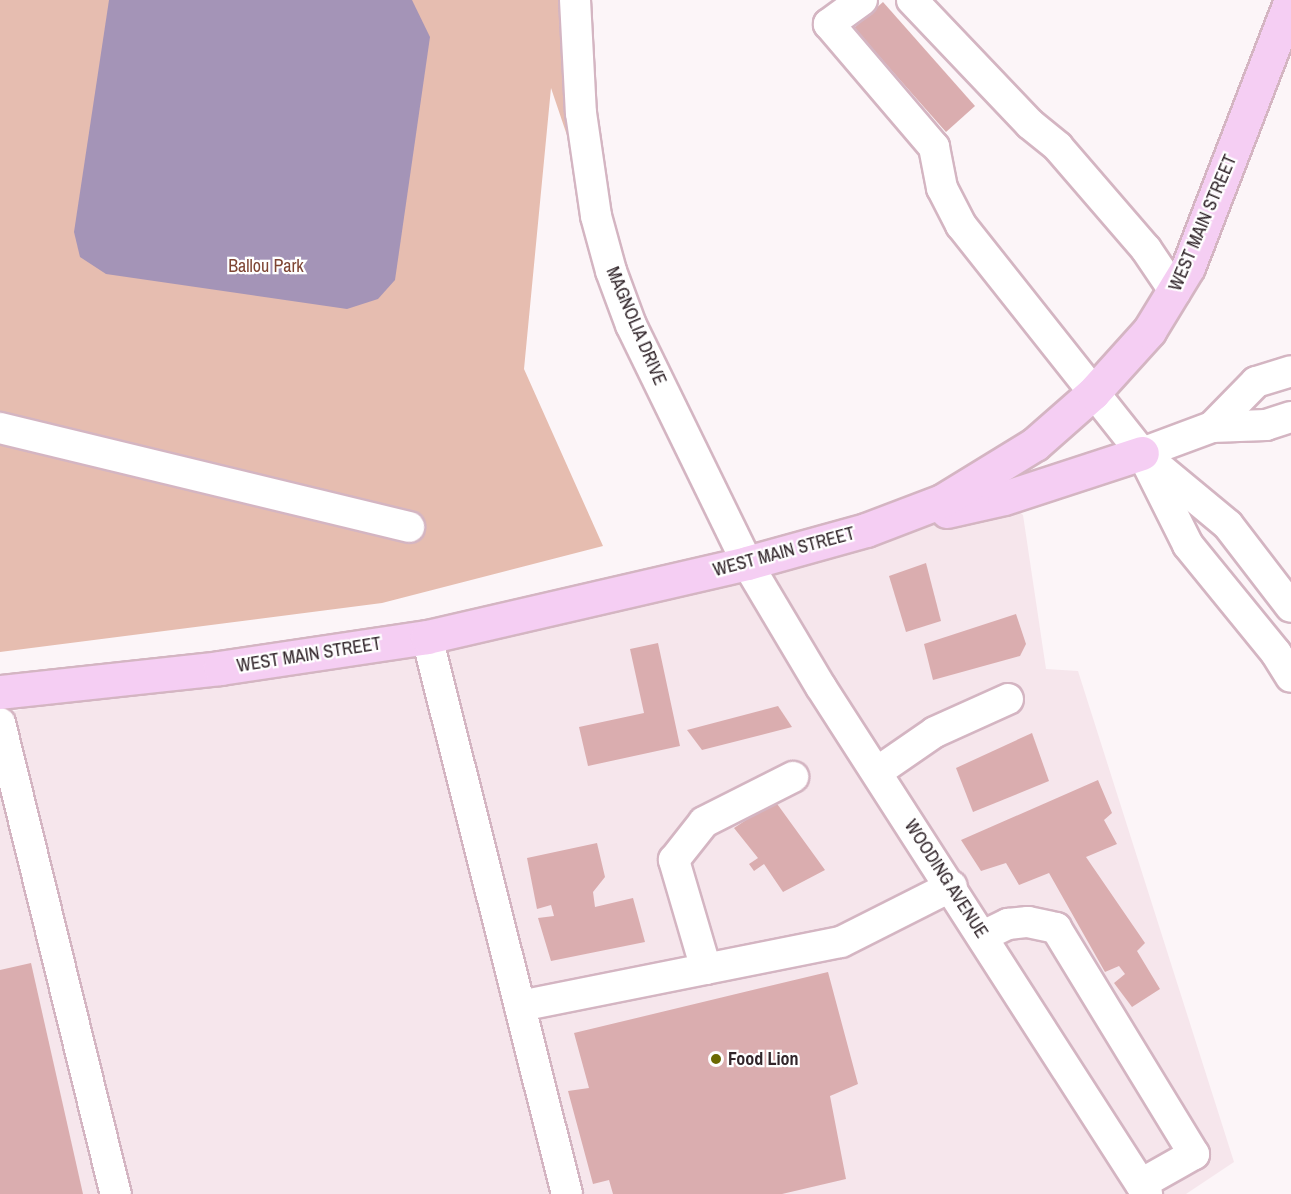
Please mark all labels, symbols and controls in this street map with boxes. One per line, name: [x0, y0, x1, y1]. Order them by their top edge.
street label: WEST MAIN STREET: [1165, 152, 1241, 294]
park label: Ballou Park: [228, 255, 304, 277]
street label: MAGNOLIA DRIVE: [601, 263, 671, 389]
street label: WEST MAIN STREET: [711, 523, 857, 581]
street label: WEST MAIN STREET: [235, 633, 383, 677]
street label: WOODING AVENUE: [899, 815, 993, 943]
place label: Food Lion: [728, 1048, 799, 1070]
marker: Food Lion: [709, 1052, 723, 1066]

